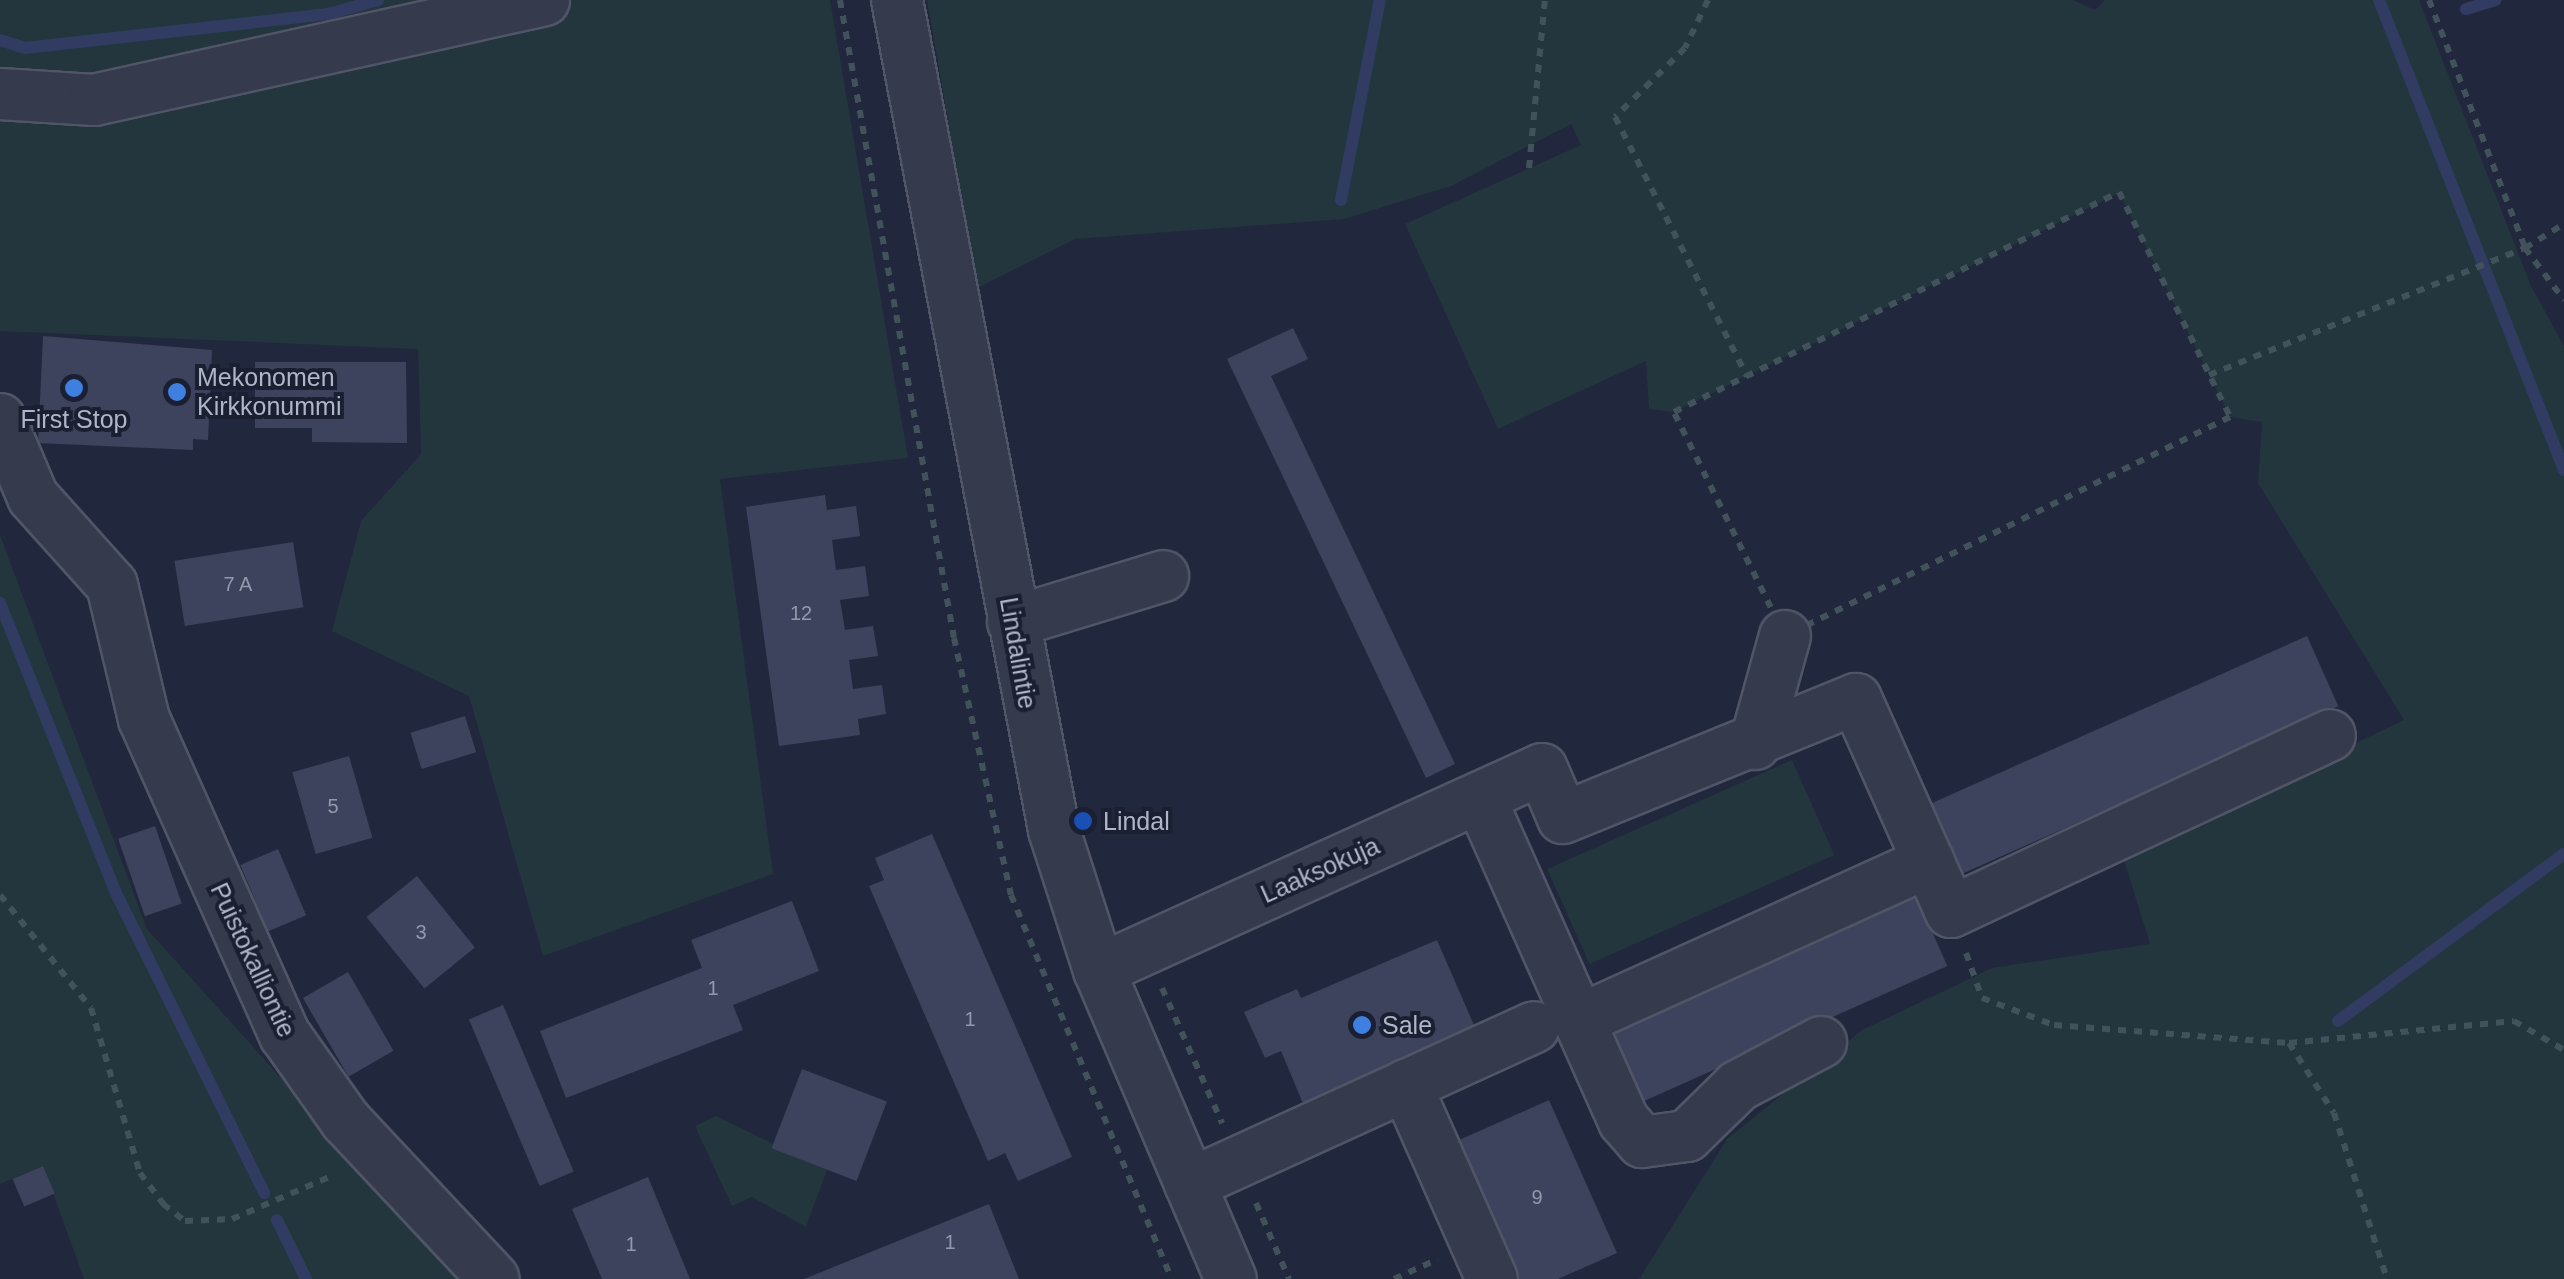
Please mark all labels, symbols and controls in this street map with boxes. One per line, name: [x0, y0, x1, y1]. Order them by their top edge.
place label: Mekonomen Kirkkonummi: [197, 363, 341, 422]
marker: First Stop: [63, 377, 85, 399]
marker: Mekonomen Kirkkonummi: [166, 381, 188, 403]
place label: First Stop: [21, 404, 127, 434]
house number: 7 A: [223, 572, 253, 596]
street label: Lindalintie: [993, 595, 1043, 711]
house number: 12: [790, 601, 812, 625]
house number: 5: [327, 794, 339, 818]
place label: Lindal: [1103, 806, 1170, 836]
marker: Lindal: [1072, 810, 1094, 832]
street label: Laaksokuja: [1256, 831, 1384, 909]
street label: Puistokalliontie: [204, 878, 302, 1042]
house number: 3: [415, 920, 427, 944]
house number: 1: [707, 976, 719, 1000]
house number: 1: [964, 1007, 976, 1031]
place label: Sale: [1382, 1010, 1432, 1040]
marker: Sale: [1351, 1014, 1373, 1036]
house number: 9: [1531, 1185, 1543, 1209]
house number: 1: [944, 1230, 956, 1254]
house number: 1: [625, 1232, 637, 1256]

